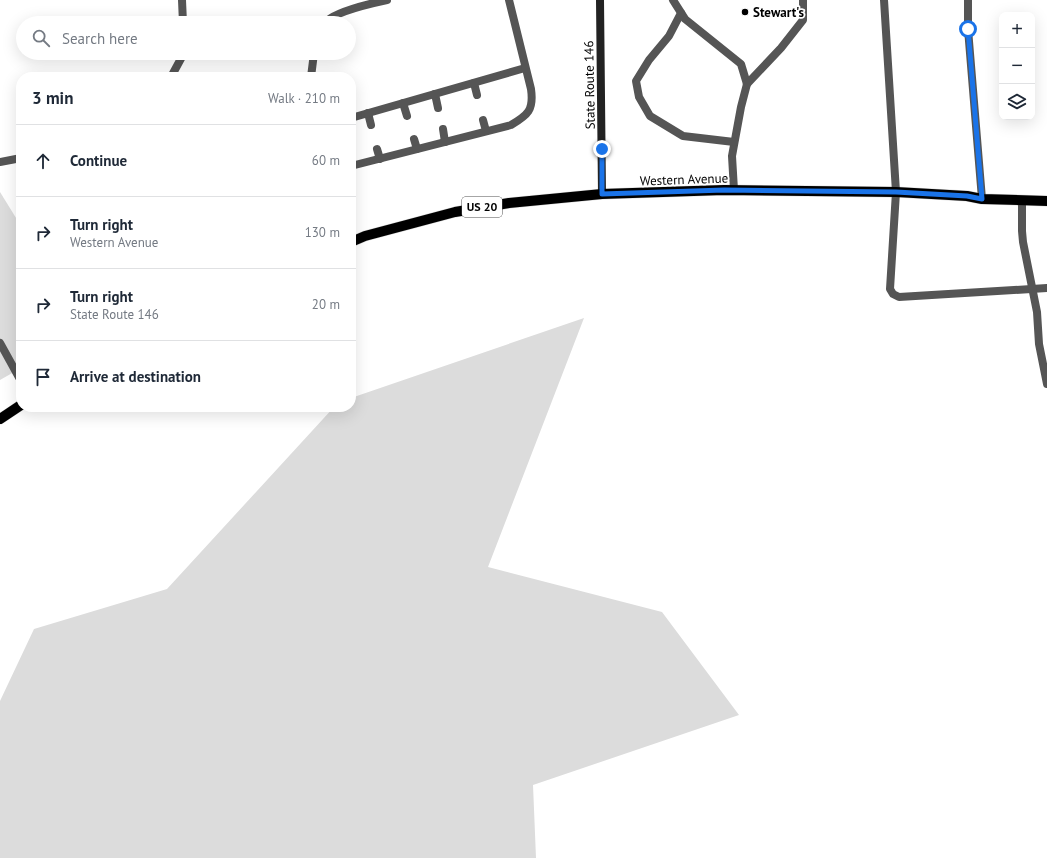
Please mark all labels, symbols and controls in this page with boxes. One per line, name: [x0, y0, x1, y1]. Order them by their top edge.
place label: Stewart's: [753, 4, 804, 21]
marker: Stewart's: [740, 7, 750, 17]
map controls: [999, 12, 1035, 120]
button: +: [999, 12, 1035, 48]
search box: [16, 16, 356, 60]
route start: [959, 20, 977, 38]
icon: search: [30, 27, 52, 49]
text: Search here: [62, 29, 138, 48]
street label: State Route 146: [580, 40, 599, 130]
button: −: [999, 48, 1035, 84]
button: layers: [999, 84, 1035, 120]
text: 3 min: [32, 87, 73, 109]
text: Walk · 210 m: [268, 90, 340, 107]
route end: [593, 140, 611, 158]
icon: ahead: [32, 150, 54, 172]
text: Continue: [70, 151, 127, 170]
text: 60 m: [312, 152, 340, 169]
street label: Western Avenue: [640, 169, 728, 190]
road number: US 20: [462, 197, 502, 217]
text: Turn right: [70, 215, 133, 234]
icon: right: [32, 222, 54, 244]
text: 130 m: [305, 224, 340, 241]
text: Western Avenue: [70, 234, 158, 251]
text: Turn right: [70, 287, 133, 306]
icon: right: [32, 294, 54, 316]
text: 20 m: [312, 296, 340, 313]
text: State Route 146: [70, 306, 159, 323]
icon: arrive: [32, 366, 54, 388]
text: Arrive at destination: [70, 367, 201, 386]

